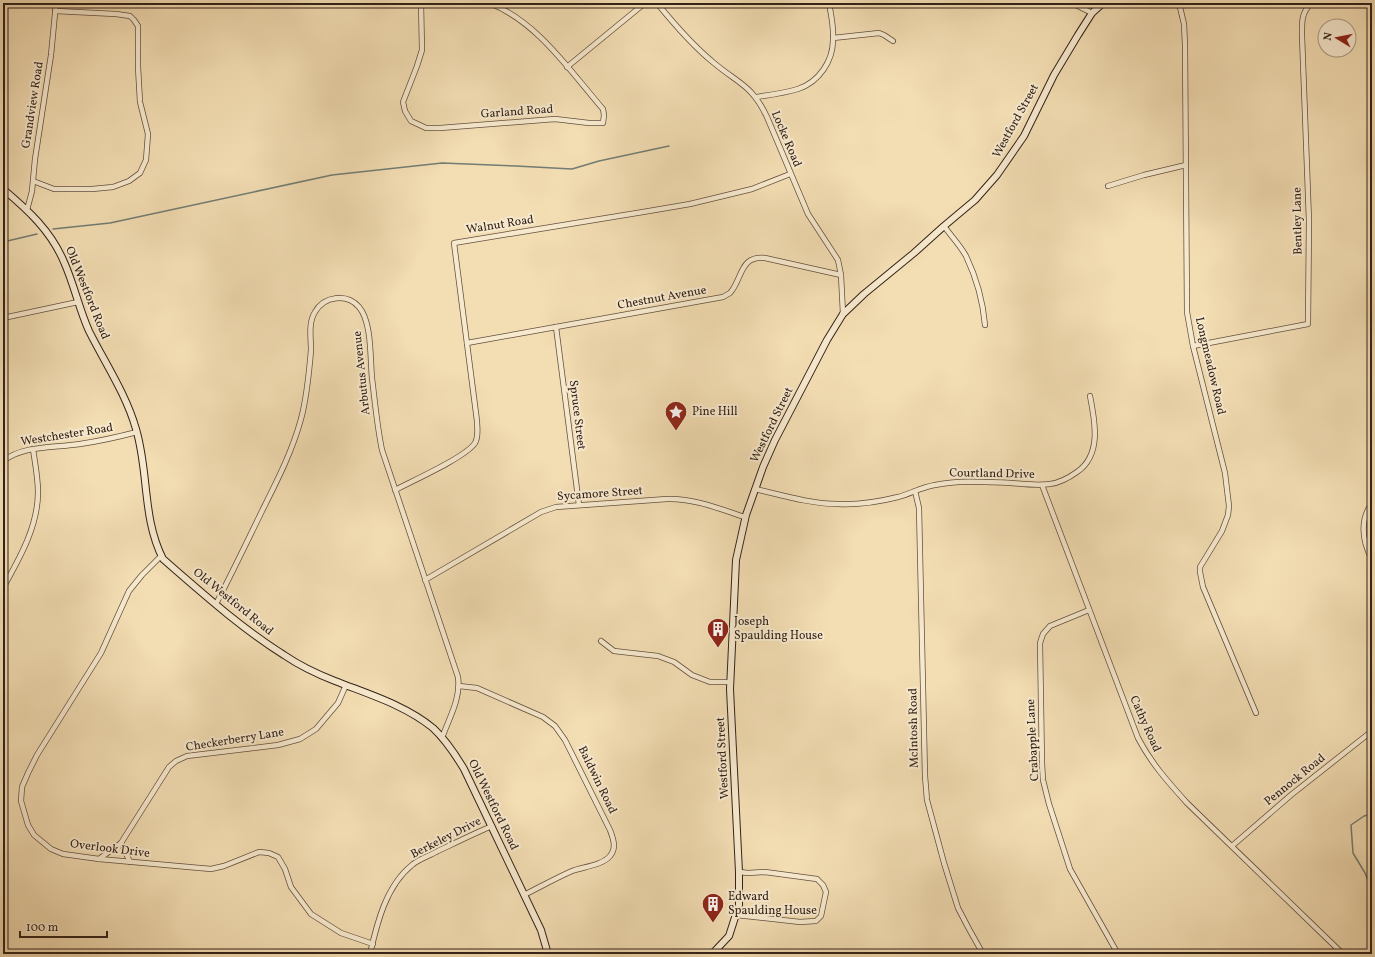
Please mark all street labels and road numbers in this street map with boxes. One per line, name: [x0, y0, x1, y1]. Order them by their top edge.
street label: Grandview Road: [18, 60, 48, 150]
street label: Westford Street: [989, 81, 1043, 161]
street label: Garland Road: [480, 101, 554, 123]
street label: Locke Road: [767, 108, 805, 170]
street label: Bentley Lane: [1289, 187, 1307, 255]
street label: Walnut Road: [465, 212, 535, 238]
street label: Old Westford Road: [61, 244, 113, 342]
street label: Chestnut Avenue: [616, 282, 708, 314]
street label: Longmeadow Road: [1191, 315, 1229, 417]
street label: Arbutus Avenue: [350, 330, 374, 416]
street label: Spruce Street: [565, 379, 589, 451]
street label: Westford Street: [747, 385, 797, 465]
street label: Westchester Road: [20, 420, 115, 450]
street label: Courtland Drive: [949, 465, 1035, 483]
street label: Sycamore Street: [557, 483, 643, 505]
street label: Old Westford Road: [189, 565, 277, 640]
street label: McIntosh Road: [905, 688, 923, 768]
street label: Cathy Road: [1125, 693, 1165, 755]
street label: Crabapple Lane: [1023, 698, 1043, 781]
street label: Westford Street: [713, 717, 733, 799]
street label: Checkerberry Lane: [185, 724, 286, 756]
street label: Baldwin Road: [574, 744, 620, 817]
street label: Pennock Road: [1261, 750, 1329, 810]
street label: Old Westford Road: [464, 757, 522, 853]
street label: Berkeley Drive: [408, 813, 484, 863]
street label: Overlook Drive: [69, 836, 151, 862]

